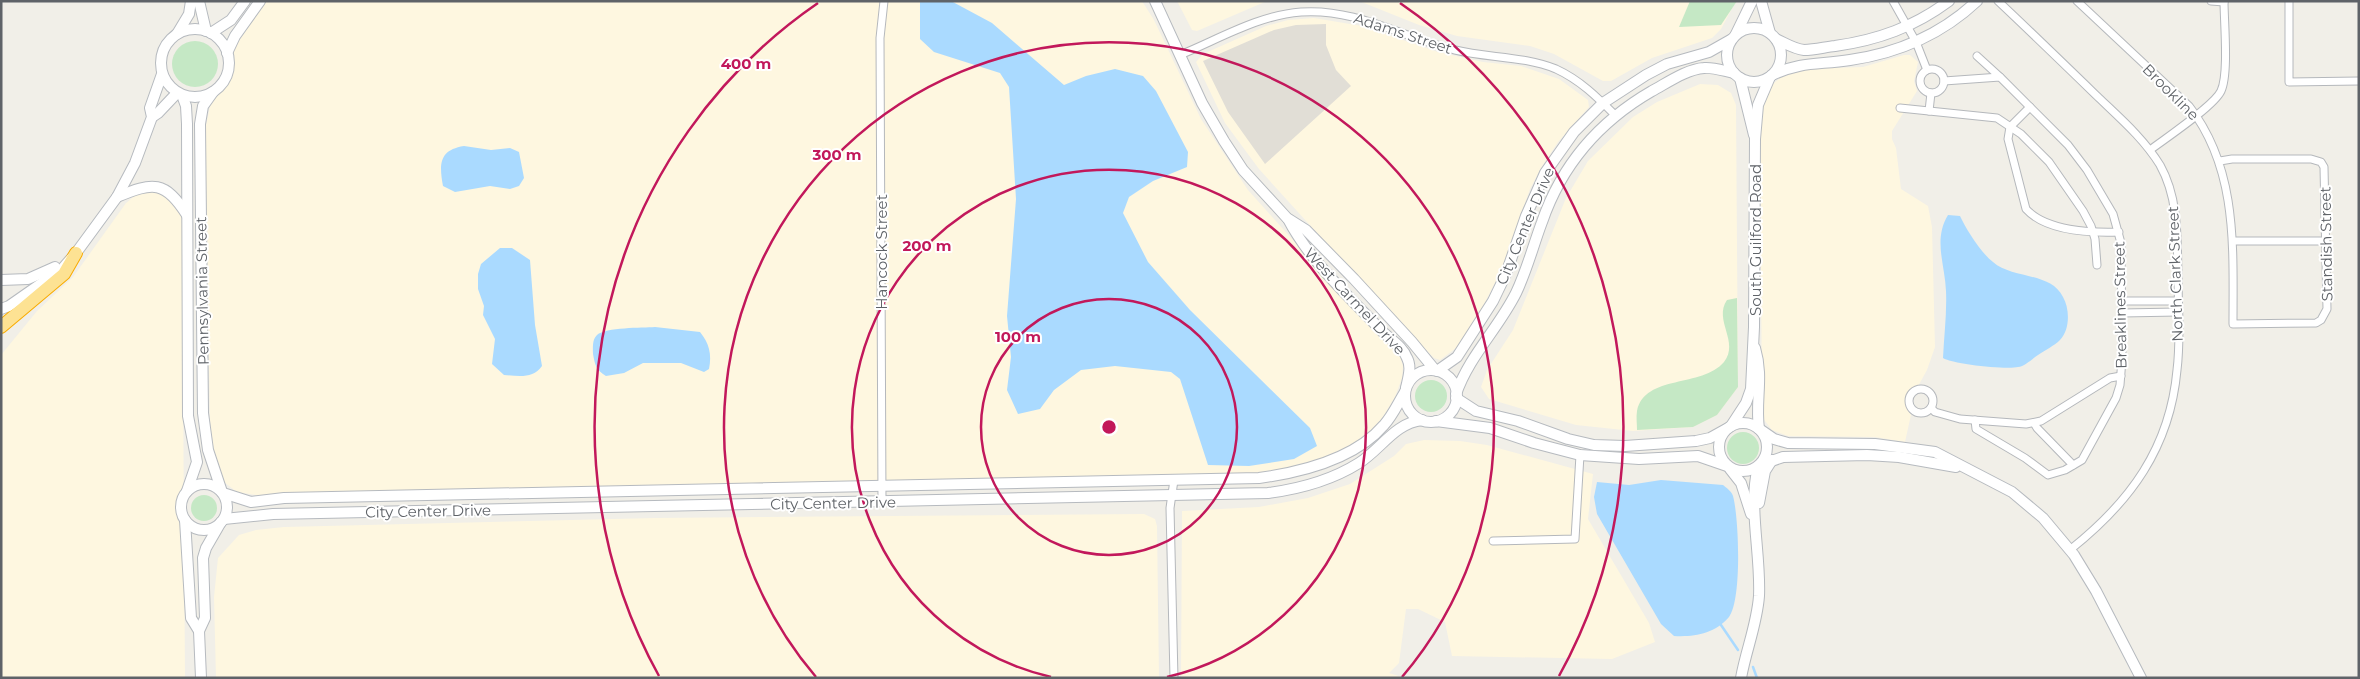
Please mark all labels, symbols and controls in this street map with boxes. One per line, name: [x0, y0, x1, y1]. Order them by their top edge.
street label: Adams Street: [1351, 8, 1455, 58]
text: 400 m: [721, 54, 771, 73]
street label: Brookline: [2139, 60, 2203, 124]
text: 300 m: [811, 145, 862, 164]
street label: City Center Drive: [1492, 164, 1558, 288]
street label: South Guilford Road: [1746, 164, 1765, 316]
street label: Standish Street: [2315, 186, 2337, 302]
street label: Hancock Street: [872, 194, 891, 310]
street label: North Clark Street: [2163, 206, 2187, 342]
street label: Pennsylvania Street: [191, 217, 213, 365]
text: 200 m: [902, 236, 952, 255]
street label: Breaklines Street: [2109, 241, 2131, 369]
street label: West Carmel Drive: [1300, 243, 1410, 359]
text: 100 m: [995, 327, 1041, 346]
centre of rings: [1100, 418, 1118, 436]
street label: City Center Drive: [770, 492, 896, 514]
street label: City Center Drive: [365, 500, 491, 522]

